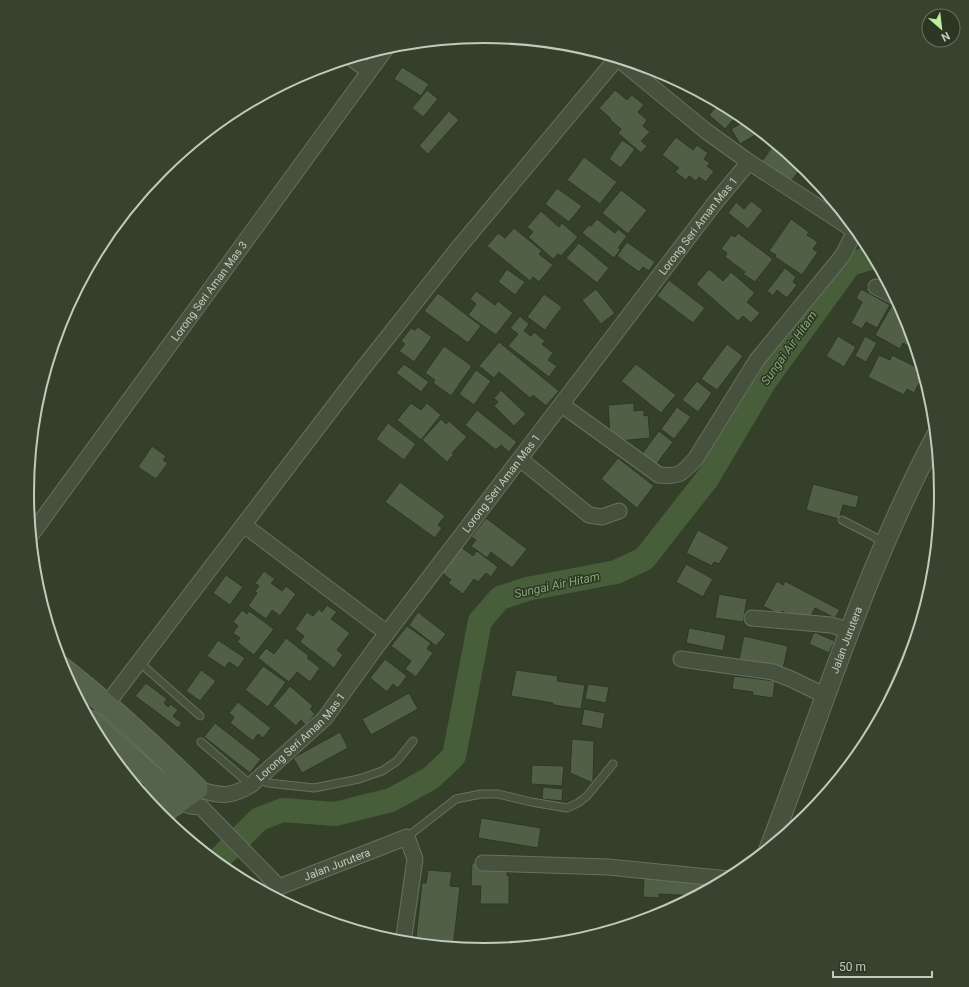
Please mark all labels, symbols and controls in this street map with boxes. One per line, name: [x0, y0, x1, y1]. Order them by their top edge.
north arrow: [921, 8, 961, 48]
text: N: [939, 29, 952, 44]
street label: Lorong Seri Aman Mas 1: [656, 174, 740, 277]
street label: Lorong Seri Aman Mas 3: [168, 239, 250, 344]
water label: Sungai Air Hitam: [758, 308, 820, 388]
street label: Lorong Seri Aman Mas 1: [459, 431, 543, 535]
water label: Sungai Air Hitam: [513, 569, 601, 601]
street label: Jalan Jurutera: [828, 605, 865, 675]
street label: Lorong Seri Aman Mas 1: [253, 690, 348, 784]
street label: Jalan Jurutera: [302, 845, 372, 883]
scale bar: [833, 953, 932, 979]
text: 50 m: [839, 960, 866, 974]

